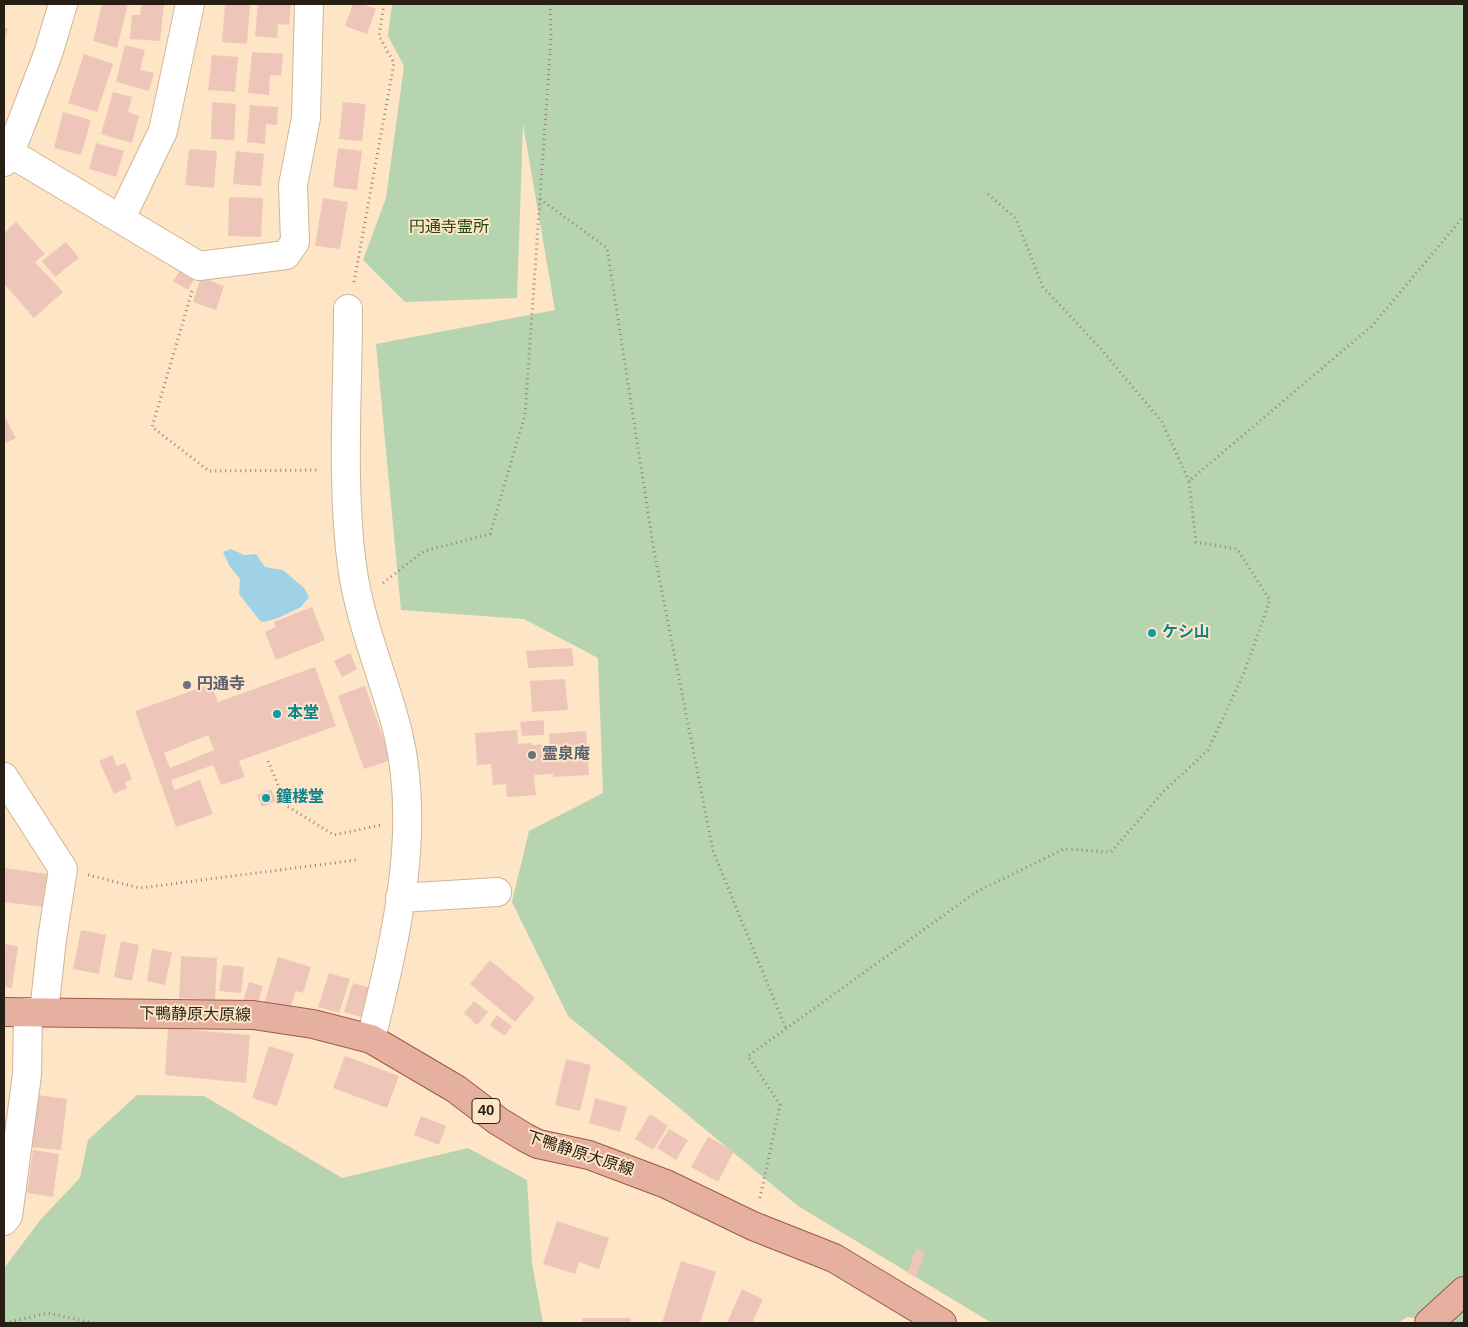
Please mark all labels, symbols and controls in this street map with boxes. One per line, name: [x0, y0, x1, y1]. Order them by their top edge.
park label: 円通寺霊所: [409, 218, 489, 238]
place label: ケシ山: [1162, 623, 1210, 643]
marker: ケシ山: [1146, 627, 1158, 639]
place label: 円通寺: [197, 675, 245, 695]
marker: 円通寺: [181, 679, 193, 691]
place label: 本堂: [287, 704, 319, 724]
marker: 本堂: [271, 708, 283, 720]
place label: 霊泉庵: [542, 745, 590, 765]
marker: 霊泉庵: [526, 749, 538, 761]
place label: 鐘楼堂: [276, 788, 324, 808]
marker: 鐘楼堂: [260, 792, 272, 804]
street label: 下鴨静原大原線: [139, 1004, 251, 1026]
road number: 40: [472, 1098, 500, 1124]
street label: 下鴨静原大原線: [524, 1128, 636, 1180]

